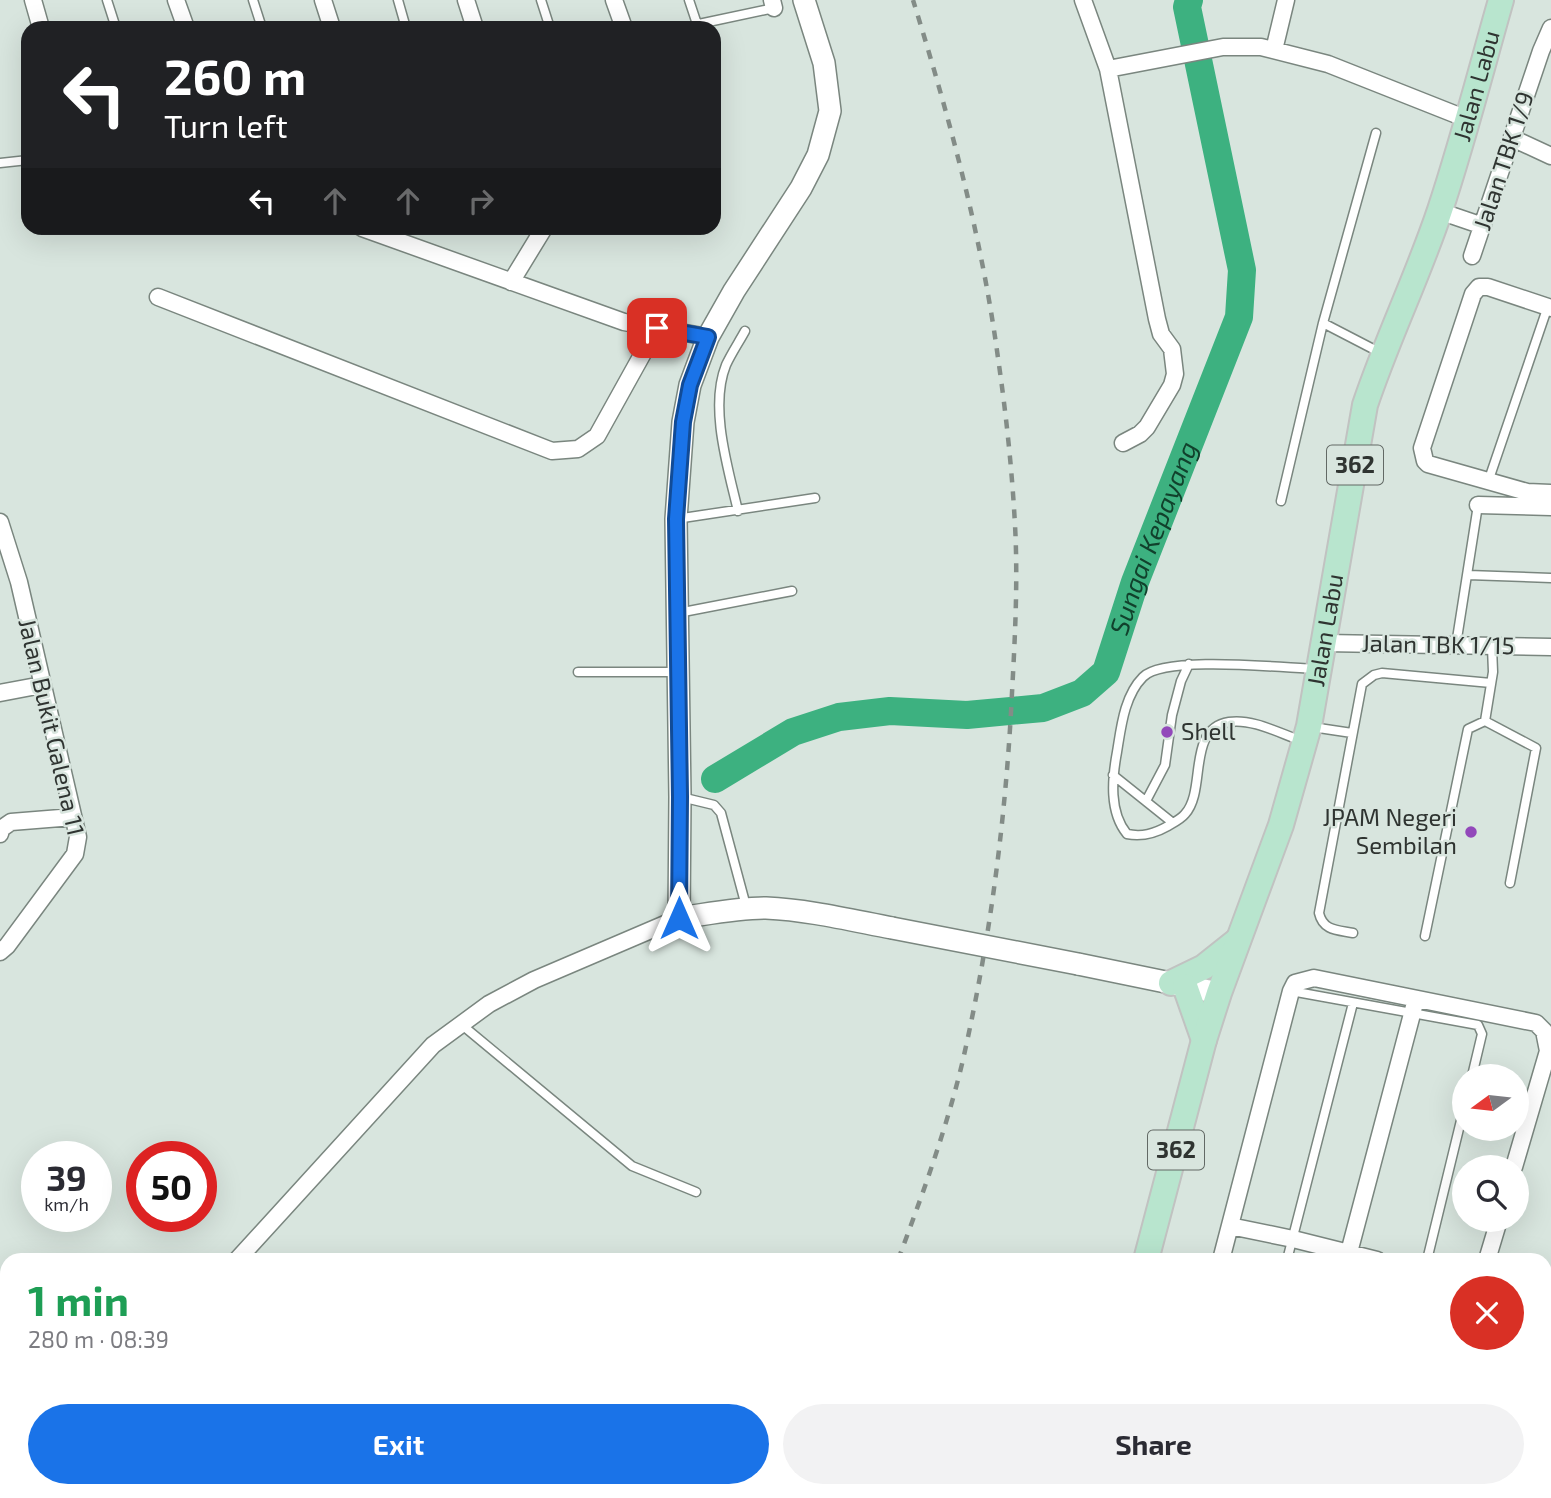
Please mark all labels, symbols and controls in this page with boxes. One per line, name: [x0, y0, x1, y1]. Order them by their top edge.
street label: Jalan Labu: [1446, 27, 1505, 144]
text: 260 m: [164, 46, 306, 105]
icon: left: [49, 49, 140, 140]
street label: Jalan TBK 1/9: [1467, 87, 1539, 234]
text: Turn left: [164, 106, 288, 144]
icon: left: [243, 182, 281, 220]
icon: ahead: [316, 182, 354, 220]
icon: ahead: [389, 182, 427, 220]
icon: right: [462, 182, 500, 220]
pin: [627, 298, 687, 358]
icon: arrive: [638, 309, 676, 347]
water label: Sungai Kepayang: [1102, 437, 1203, 638]
road number: 362: [1327, 446, 1383, 485]
street label: Jalan Labu: [1300, 571, 1348, 689]
street label: Jalan Bukit Galena 11: [13, 615, 92, 838]
street label: Jalan TBK 1/15: [1361, 628, 1515, 659]
place label: Shell: [1181, 716, 1236, 745]
marker: Shell: [1159, 724, 1175, 740]
place label: JPAM Negeri Sembilan: [1323, 802, 1457, 859]
marker: JPAM Negeri Sembilan: [1463, 824, 1479, 840]
position arrow: [642, 881, 716, 955]
north arrow: [1452, 1064, 1530, 1141]
map controls: [1452, 1064, 1529, 1232]
road number: 362: [1148, 1130, 1204, 1170]
speed limit sign: 50: [126, 1141, 217, 1232]
button: search: [1452, 1155, 1529, 1232]
text: 39: [46, 1156, 87, 1198]
text: km/h: [44, 1193, 89, 1215]
text: 1 min: [28, 1274, 129, 1324]
button: close: [1450, 1276, 1524, 1350]
text: 280 m · 08:39: [28, 1325, 169, 1353]
button: Exit: [28, 1404, 769, 1484]
button: Share: [783, 1404, 1524, 1484]

